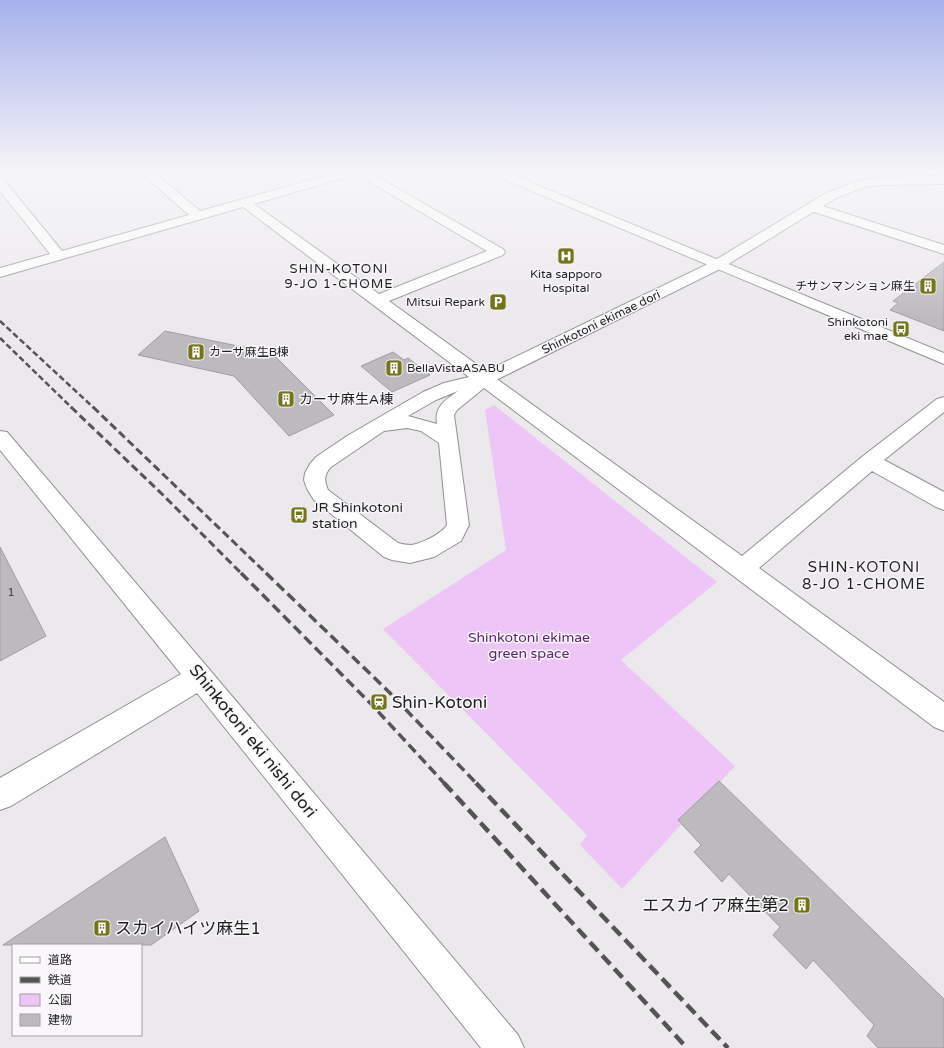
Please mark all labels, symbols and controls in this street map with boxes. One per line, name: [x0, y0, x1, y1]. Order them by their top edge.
hospital icon: Kita sapporo Hospital: [556, 246, 576, 266]
district label: SHIN-KOTONI 9-JO 1-CHOME: [284, 261, 394, 292]
place label: Kita sapporo Hospital: [530, 267, 602, 295]
building icon: チサンマンション麻生: [918, 276, 938, 296]
place label: チサンマンション麻生: [795, 279, 915, 293]
street label: Shinkotoni ekimae dori: [539, 287, 663, 357]
parking icon: Mitsui Repark: [488, 292, 508, 312]
place label: Mitsui Repark: [406, 295, 485, 309]
place label: Shinkotoni eki mae: [827, 315, 888, 343]
bus stop icon: Shinkotoni eki mae: [891, 319, 911, 339]
building icon: カーサ麻生B棟: [186, 342, 206, 362]
place label: カーサ麻生B棟: [209, 345, 289, 359]
building icon: BellaVistaASABU: [384, 358, 404, 378]
place label: BellaVistaASABU: [407, 361, 505, 375]
building icon: カーサ麻生A棟: [276, 389, 296, 409]
place label: カーサ麻生A棟: [299, 391, 393, 408]
place label: JR Shinkotoni station: [312, 499, 403, 532]
bus stop icon: JR Shinkotoni station: [289, 505, 309, 525]
district label: SHIN-KOTONI 8-JO 1-CHOME: [802, 558, 926, 593]
house number: 1: [7, 585, 15, 599]
park label: Shinkotoni ekimae green space: [468, 629, 590, 662]
street label: Shinkotoni eki nishi dori: [185, 660, 321, 822]
station icon: Shin-Kotoni: [369, 692, 389, 712]
place label: Shin-Kotoni: [392, 692, 487, 713]
place label: エスカイア麻生第2: [642, 895, 789, 916]
building icon: エスカイア麻生第2: [792, 895, 812, 915]
building icon: スカイハイツ麻生1: [92, 918, 112, 938]
place label: スカイハイツ麻生1: [115, 918, 261, 939]
legend: [12, 944, 142, 1036]
text: 道路: [48, 953, 72, 967]
text: 鉄道: [48, 973, 72, 987]
text: 公園: [48, 993, 72, 1007]
text: 建物: [48, 1013, 72, 1027]

